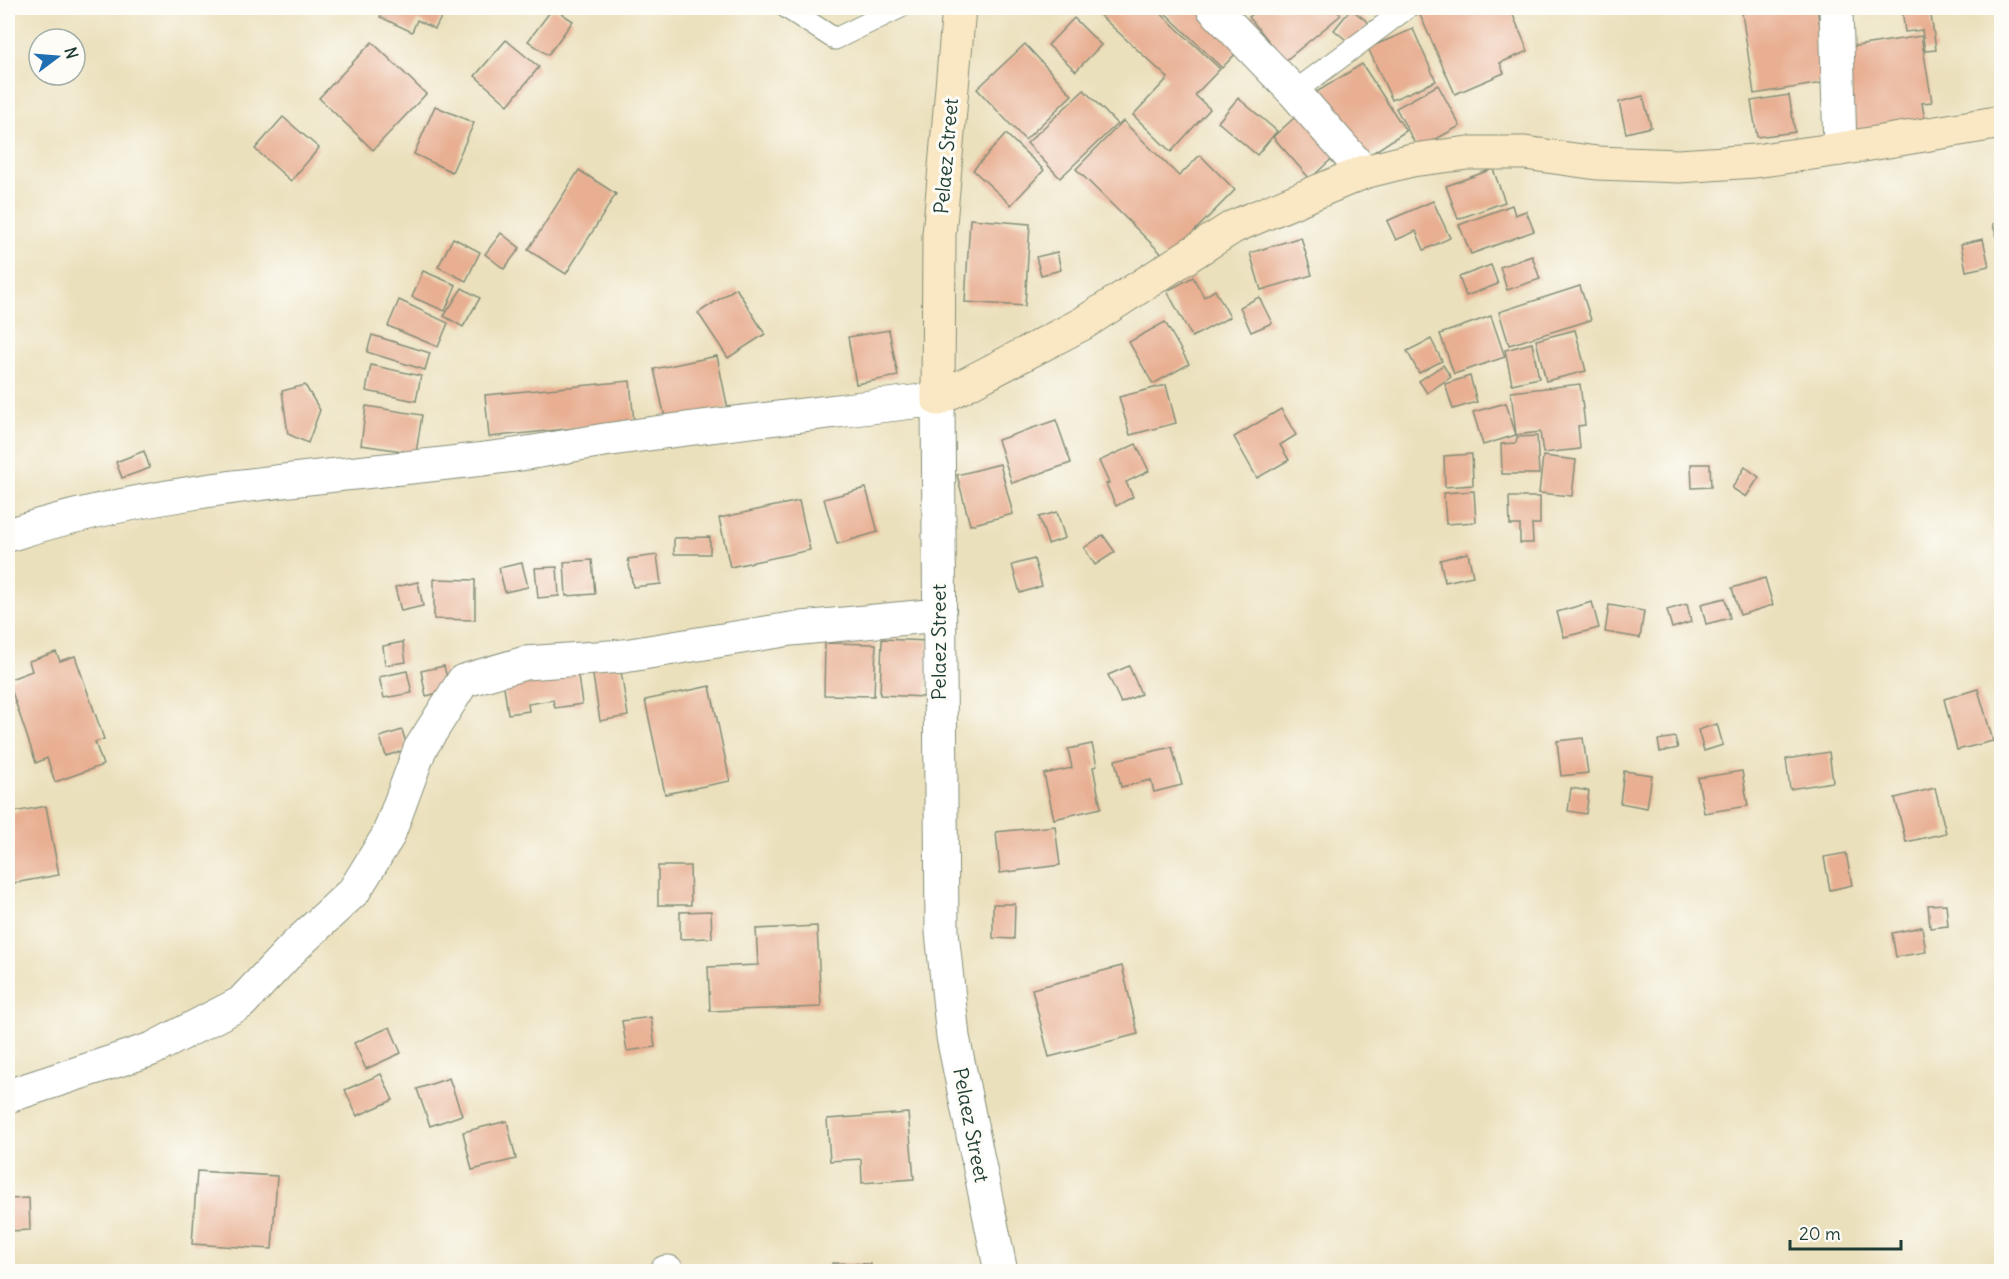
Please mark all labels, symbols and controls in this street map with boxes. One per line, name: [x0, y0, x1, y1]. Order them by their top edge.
north arrow: [27, 27, 87, 87]
text: N: [60, 45, 83, 61]
street label: Pelaez Street: [928, 97, 963, 215]
street label: Pelaez Street: [926, 584, 951, 700]
street label: Pelaez Street: [948, 1065, 995, 1185]
scale bar: [1790, 1213, 1901, 1251]
text: 20 m: [1799, 1222, 1841, 1245]

